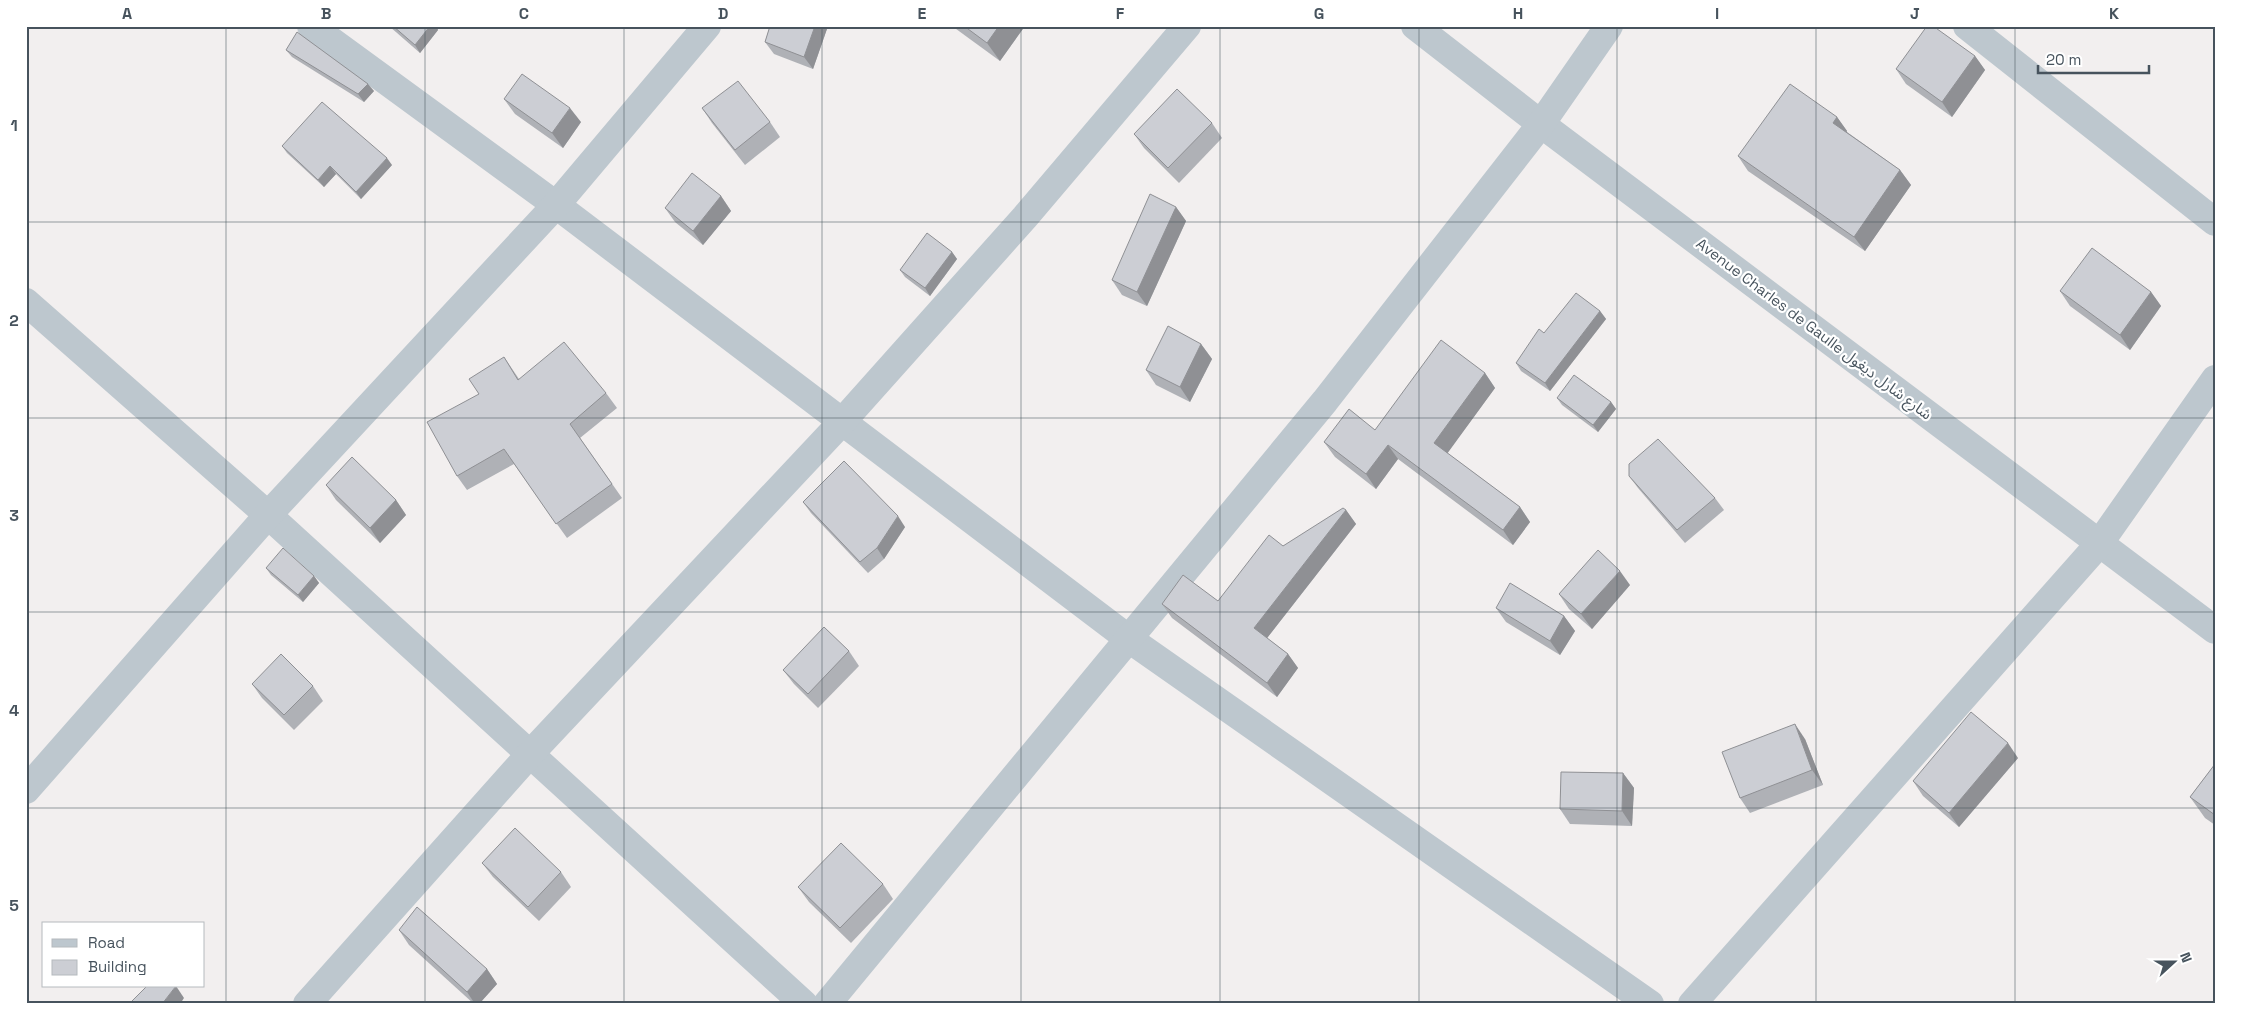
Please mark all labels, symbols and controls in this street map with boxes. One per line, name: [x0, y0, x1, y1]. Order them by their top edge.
text: A: [122, 3, 132, 24]
text: B: [321, 3, 331, 24]
text: C: [519, 3, 529, 24]
text: D: [718, 3, 728, 24]
text: E: [918, 3, 927, 24]
text: F: [1116, 3, 1125, 24]
text: G: [1314, 3, 1324, 24]
text: H: [1513, 3, 1523, 24]
text: I: [1715, 3, 1719, 24]
text: J: [1910, 3, 1920, 24]
text: K: [2109, 3, 2119, 24]
scale bar: [2038, 42, 2150, 74]
text: 20 m: [2046, 50, 2081, 69]
text: 1: [10, 115, 18, 136]
street label: Avenue Charles de Gaulle شارع شارل ديغول: [1691, 234, 1936, 426]
text: 2: [9, 310, 19, 331]
text: 3: [9, 505, 19, 526]
text: 4: [9, 700, 19, 721]
text: 5: [9, 895, 19, 916]
legend: [42, 922, 205, 988]
text: Road: [88, 933, 125, 952]
north arrow: [2148, 938, 2198, 988]
text: N: [2176, 950, 2196, 965]
text: Building: [88, 957, 147, 976]

